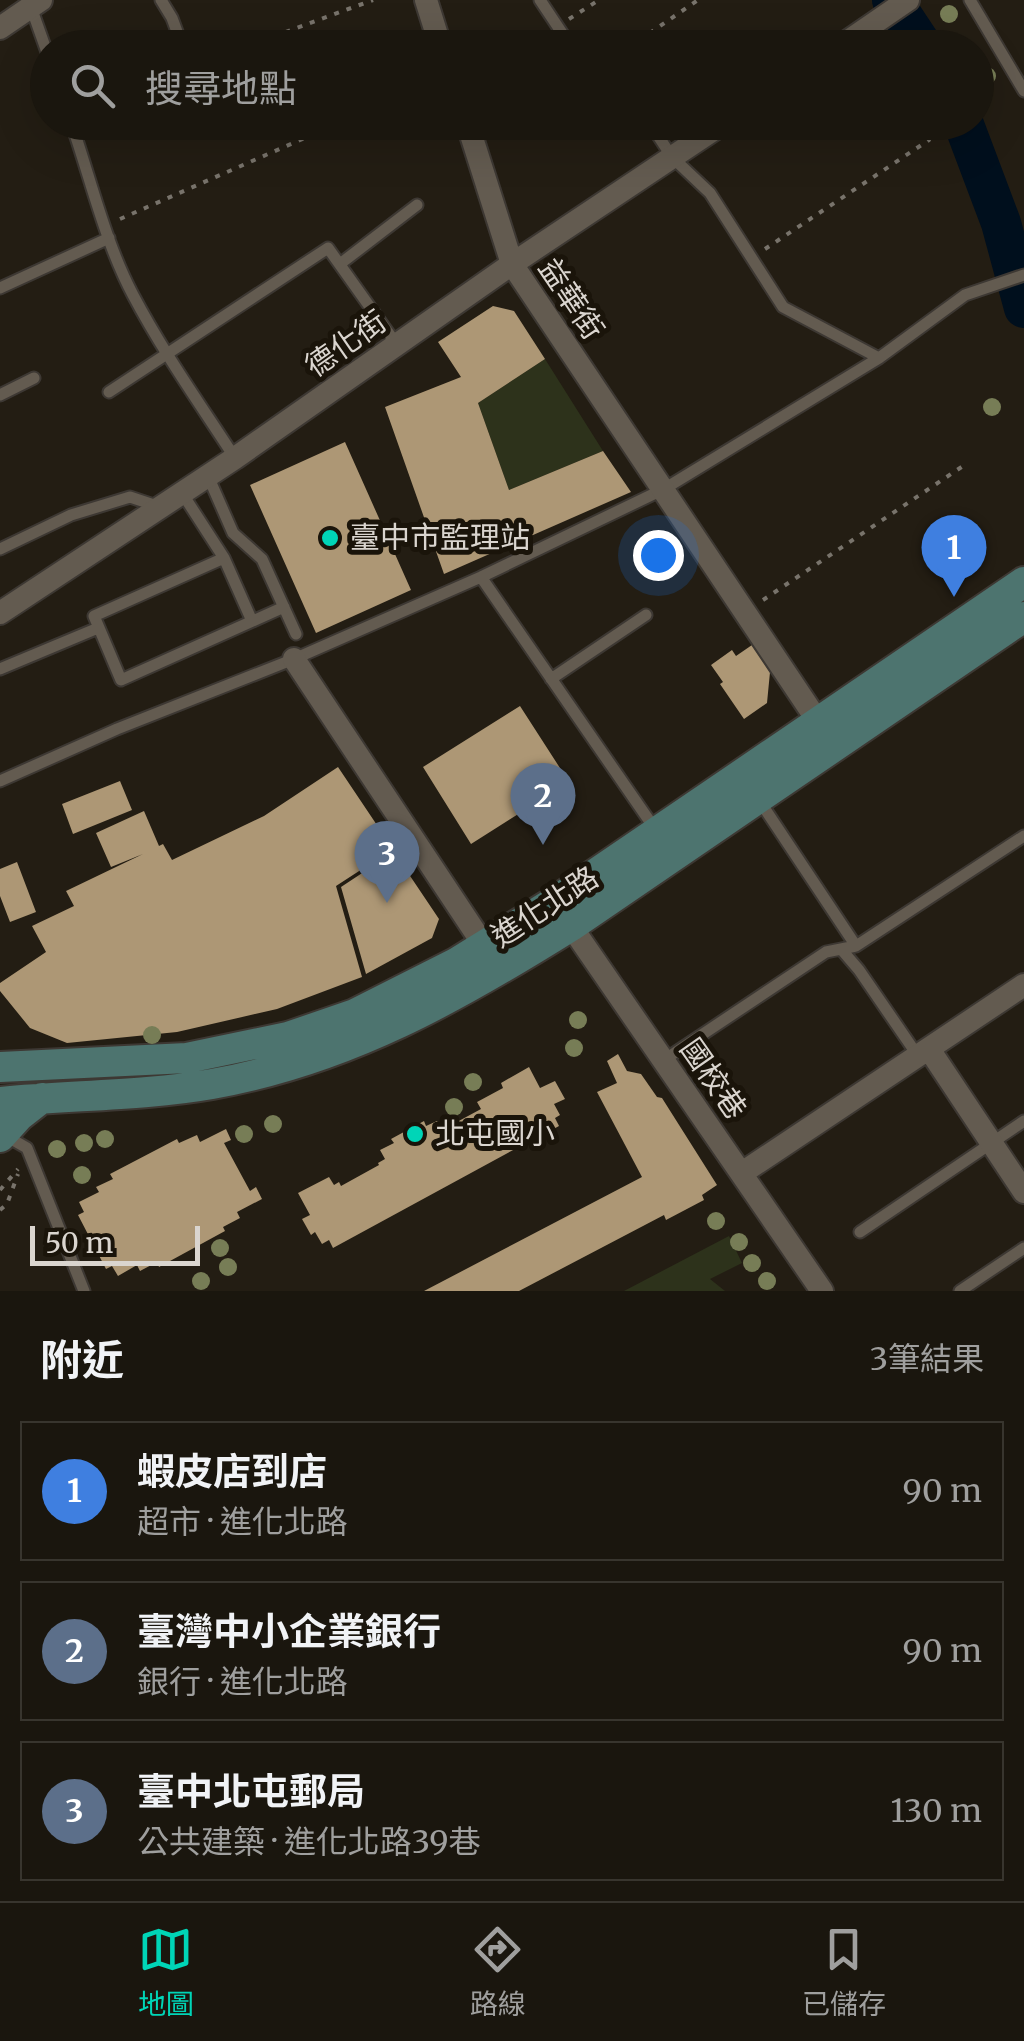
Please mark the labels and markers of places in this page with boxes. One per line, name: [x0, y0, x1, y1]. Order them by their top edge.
pin: 1: [922, 514, 986, 597]
place label: 臺中市監理站: [350, 518, 530, 556]
marker: 臺中市監理站: [319, 527, 341, 549]
pin: 2: [510, 762, 576, 845]
pin: 3: [354, 820, 420, 903]
place label: 北屯國小: [435, 1114, 555, 1152]
marker: 北屯國小: [404, 1123, 426, 1145]

